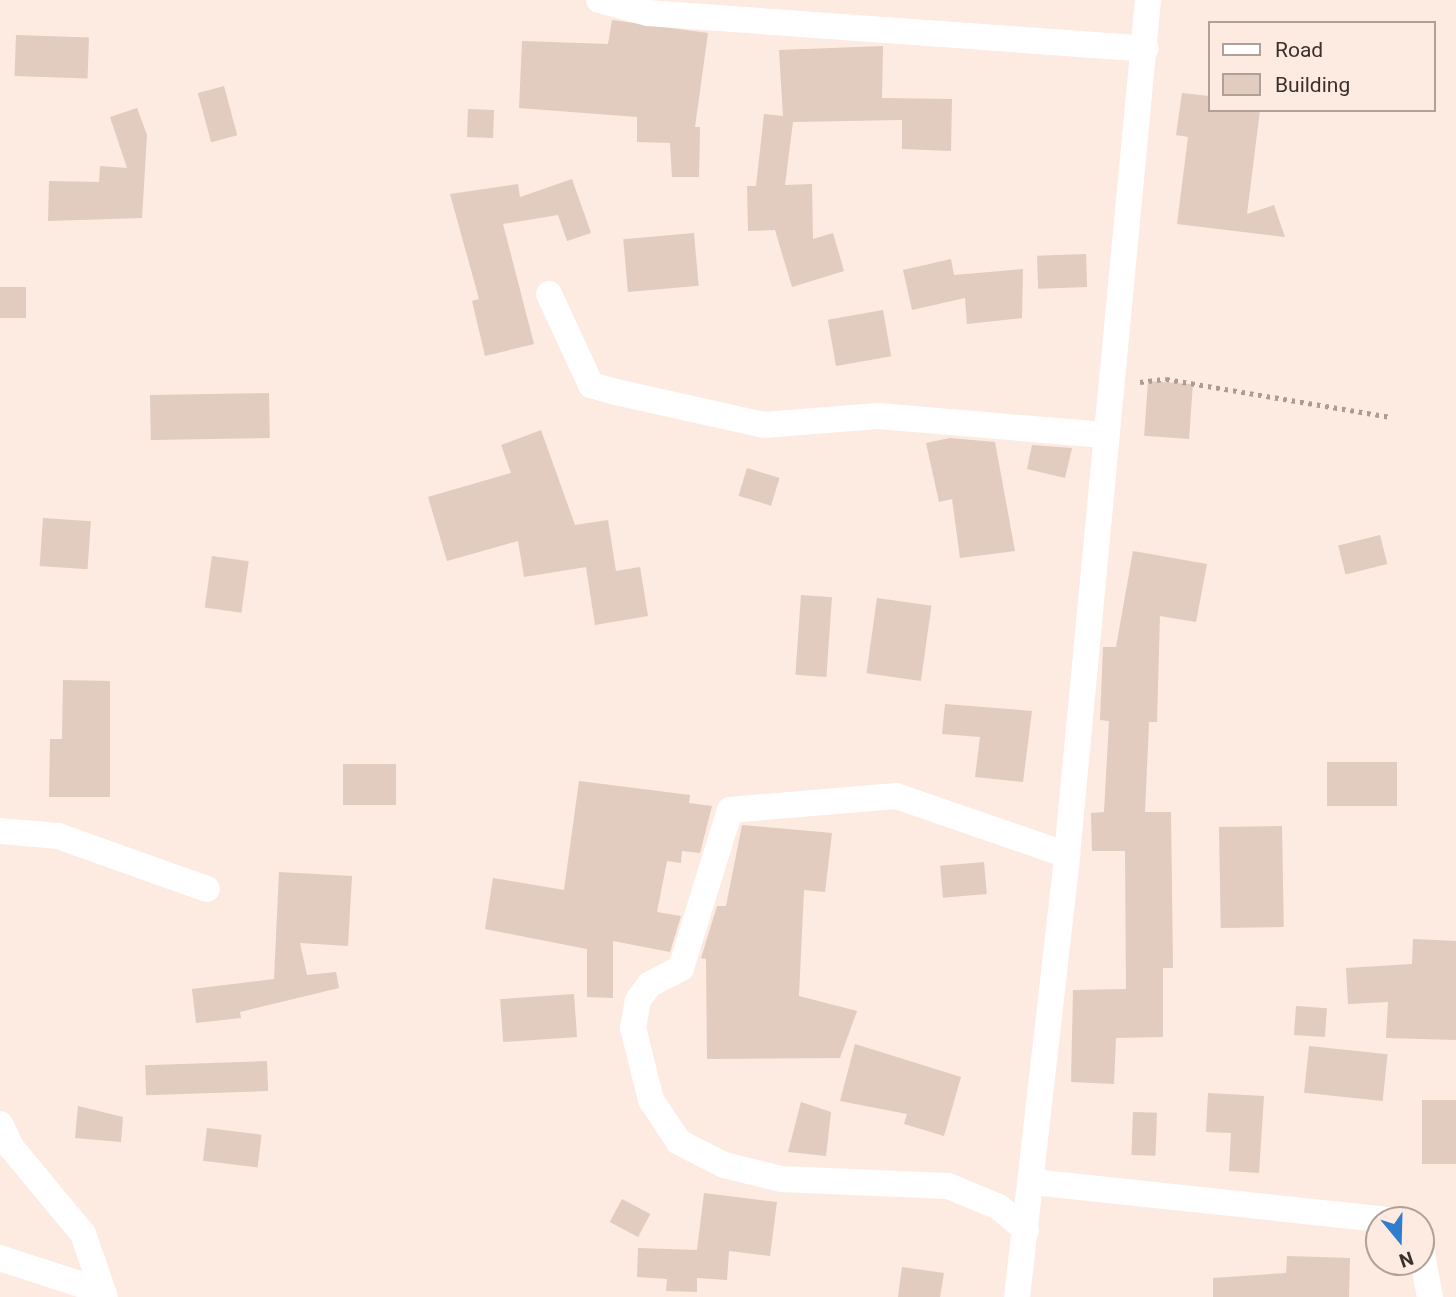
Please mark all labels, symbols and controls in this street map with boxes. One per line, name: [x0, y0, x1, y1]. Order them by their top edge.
legend: [1208, 21, 1435, 112]
text: Road: [1275, 38, 1323, 62]
text: Building: [1275, 73, 1350, 97]
north arrow: [1365, 1206, 1435, 1276]
text: N: [1396, 1246, 1416, 1272]

